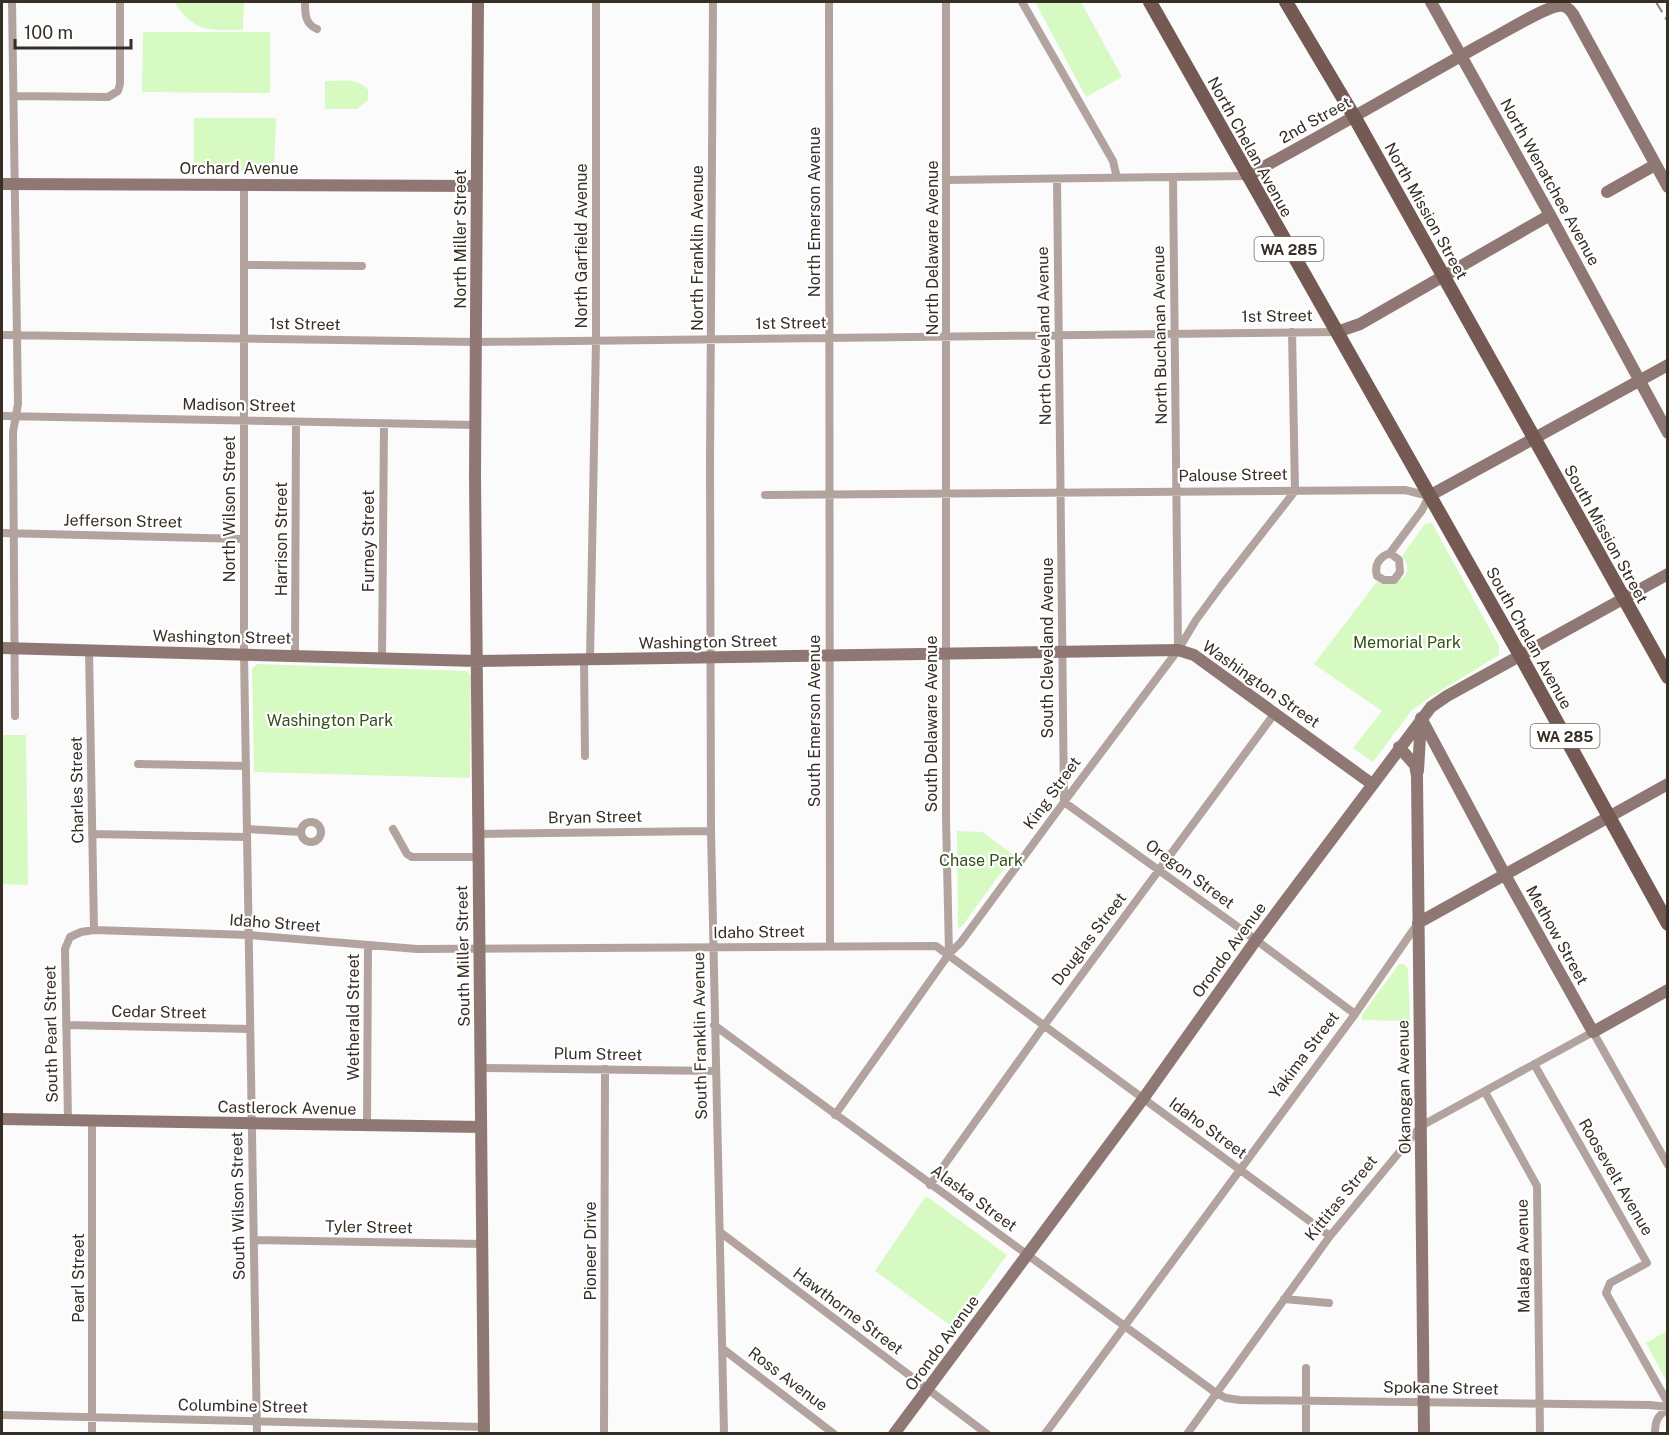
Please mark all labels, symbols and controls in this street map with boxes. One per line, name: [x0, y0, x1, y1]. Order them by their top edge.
scale bar: [15, 12, 130, 50]
text: 100 m: [24, 22, 73, 43]
street label: North Chelan Avenue: [1204, 74, 1296, 220]
street label: 2nd Street: [1276, 93, 1354, 147]
street label: North Wenatchee Avenue: [1496, 95, 1604, 269]
street label: North Emerson Avenue: [805, 127, 824, 297]
street label: North Mission Street: [1380, 139, 1472, 283]
street label: Orchard Avenue: [180, 159, 298, 178]
street label: North Delaware Avenue: [923, 161, 942, 335]
street label: North Garfield Avenue: [572, 163, 591, 329]
street label: North Franklin Avenue: [688, 165, 707, 331]
street label: North Miller Street: [451, 169, 470, 309]
road number: WA 285: [1254, 237, 1324, 261]
street label: North Buchanan Avenue: [1149, 245, 1171, 425]
street label: North Cleveland Avenue: [1033, 246, 1055, 426]
street label: 1st Street: [1241, 306, 1313, 326]
street label: 1st Street: [755, 313, 827, 333]
street label: 1st Street: [269, 314, 341, 334]
street label: Madison Street: [182, 395, 296, 415]
street label: North Wilson Street: [220, 436, 239, 582]
street label: South Mission Street: [1560, 461, 1652, 607]
street label: Palouse Street: [1178, 465, 1288, 485]
street label: Harrison Street: [272, 482, 291, 596]
street label: Furney Street: [359, 490, 378, 592]
street label: Jefferson Street: [63, 510, 183, 532]
street label: South Cleveland Avenue: [1038, 558, 1057, 738]
street label: South Chelan Avenue: [1482, 564, 1576, 712]
street label: Washington Street: [152, 626, 292, 648]
street label: Washington Street: [638, 631, 778, 653]
park label: Memorial Park: [1353, 633, 1461, 652]
street label: South Emerson Avenue: [805, 635, 824, 807]
street label: South Delaware Avenue: [922, 636, 941, 812]
street label: Washington Street: [1199, 636, 1323, 732]
park label: Washington Park: [267, 711, 393, 730]
road number: WA 285: [1530, 724, 1600, 748]
street label: Charles Street: [67, 736, 87, 844]
street label: King Street: [1019, 753, 1085, 833]
street label: Bryan Street: [548, 807, 642, 827]
street label: Oregon Street: [1142, 835, 1238, 913]
park label: Chase Park: [939, 851, 1023, 870]
street label: Methow Street: [1522, 882, 1592, 988]
street label: South Miller Street: [452, 885, 474, 1027]
street label: Douglas Street: [1048, 889, 1130, 989]
street label: Orondo Avenue: [1188, 899, 1270, 1001]
street label: Idaho Street: [229, 910, 321, 936]
street label: Idaho Street: [713, 922, 805, 942]
street label: South Franklin Avenue: [689, 952, 711, 1120]
street label: Wetherald Street: [344, 953, 363, 1081]
street label: South Pearl Street: [40, 965, 62, 1103]
street label: Cedar Street: [111, 1002, 207, 1022]
street label: Yakima Street: [1265, 1008, 1343, 1102]
street label: Okanogan Avenue: [1393, 1020, 1415, 1154]
street label: Plum Street: [554, 1044, 642, 1064]
street label: Idaho Street: [1165, 1093, 1251, 1163]
street label: Castlerock Avenue: [217, 1097, 357, 1119]
street label: Roosevelt Avenue: [1575, 1115, 1657, 1239]
street label: South Wilson Street: [227, 1131, 249, 1281]
street label: Kittitas Street: [1301, 1152, 1381, 1244]
street label: Alaska Street: [927, 1161, 1021, 1235]
street label: Malaga Avenue: [1513, 1199, 1533, 1313]
street label: Pioneer Drive: [581, 1202, 600, 1300]
street label: Tyler Street: [325, 1217, 413, 1237]
street label: Pearl Street: [69, 1233, 88, 1323]
street label: Hawthorne Street: [789, 1263, 907, 1359]
street label: Orondo Avenue: [901, 1292, 983, 1394]
street label: Ross Avenue: [745, 1343, 831, 1415]
street label: Spokane Street: [1383, 1377, 1499, 1399]
street label: Columbine Street: [178, 1395, 308, 1417]

